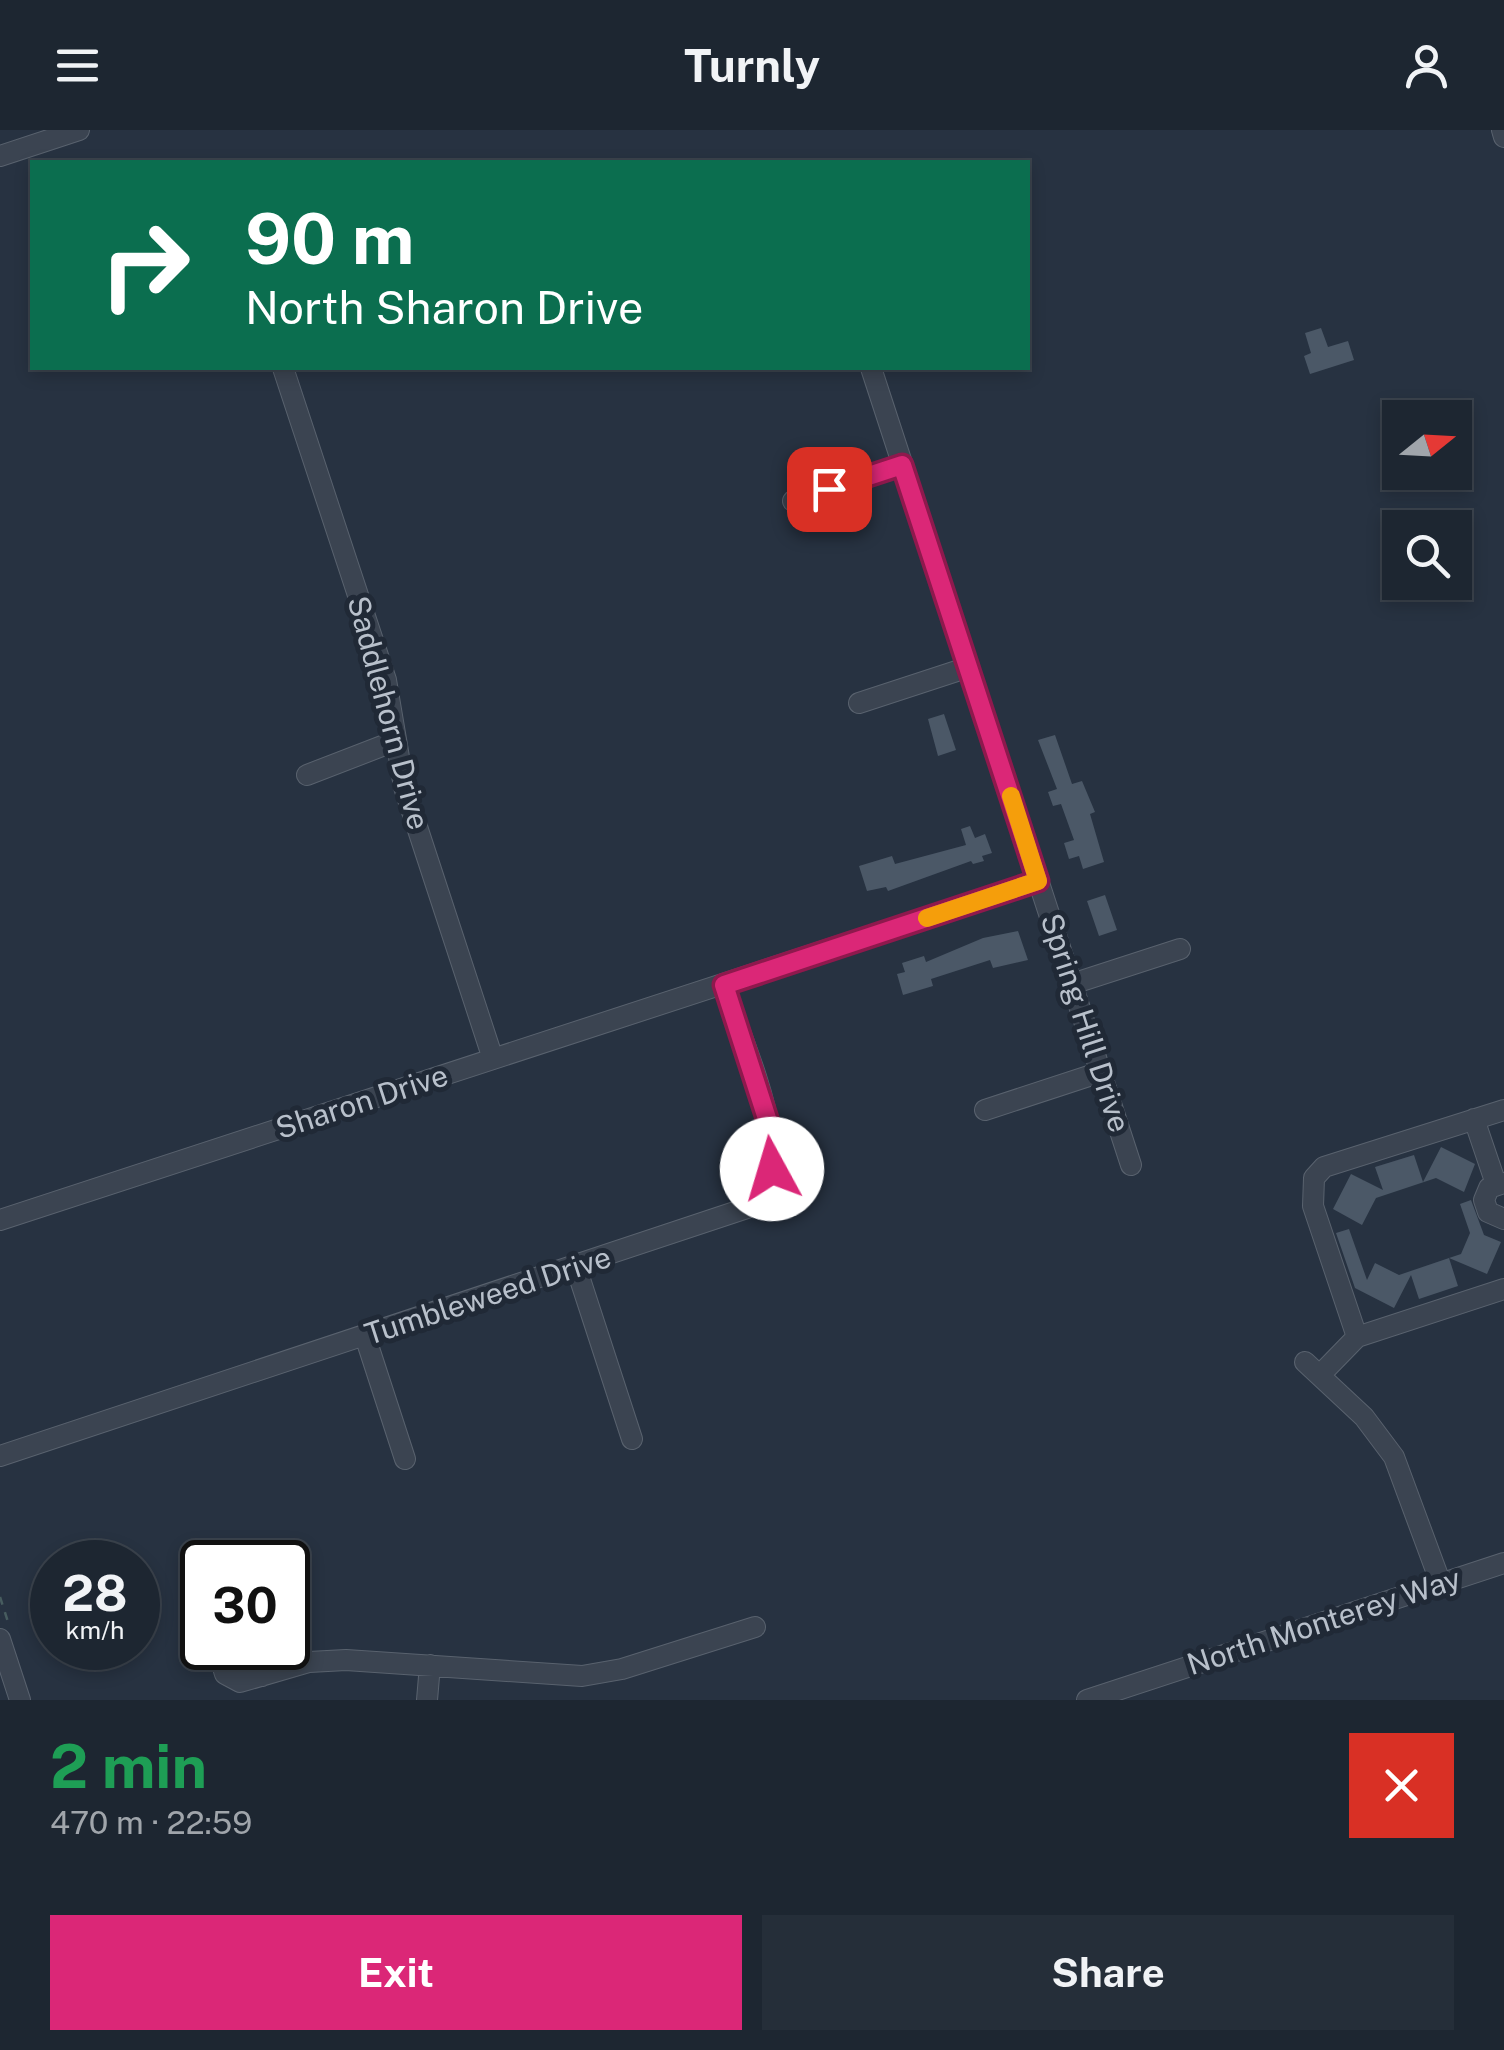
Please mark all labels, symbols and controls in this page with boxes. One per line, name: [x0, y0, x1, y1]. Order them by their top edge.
icon: menu: [50, 38, 105, 93]
icon: person: [1399, 38, 1454, 93]
text: Turnly: [684, 39, 820, 92]
text: 90 m: [245, 197, 415, 280]
icon: right: [80, 200, 210, 330]
text: North Sharon Drive: [245, 281, 644, 334]
north arrow: [1382, 400, 1472, 490]
map controls: [1382, 400, 1472, 600]
pin: [787, 447, 872, 532]
icon: arrive: [802, 462, 857, 517]
button: search: [1382, 510, 1472, 600]
street label: Saddlehorn Drive: [340, 592, 437, 833]
street label: Spring Hill Drive: [1034, 909, 1138, 1137]
street label: Sharon Drive: [271, 1056, 452, 1146]
position arrow: [720, 1117, 824, 1221]
street label: Tumbleweed Drive: [360, 1238, 615, 1352]
speed limit sign: 30: [180, 1540, 310, 1670]
street label: North Monterey Way: [1182, 1560, 1465, 1682]
text: 28: [62, 1563, 128, 1622]
text: km/h: [66, 1615, 124, 1645]
text: 2 min: [50, 1731, 207, 1802]
button: close: [1349, 1733, 1454, 1838]
text: 470 m · 22:59: [50, 1804, 252, 1841]
button: Exit: [50, 1915, 742, 2030]
button: Share: [762, 1915, 1454, 2030]

